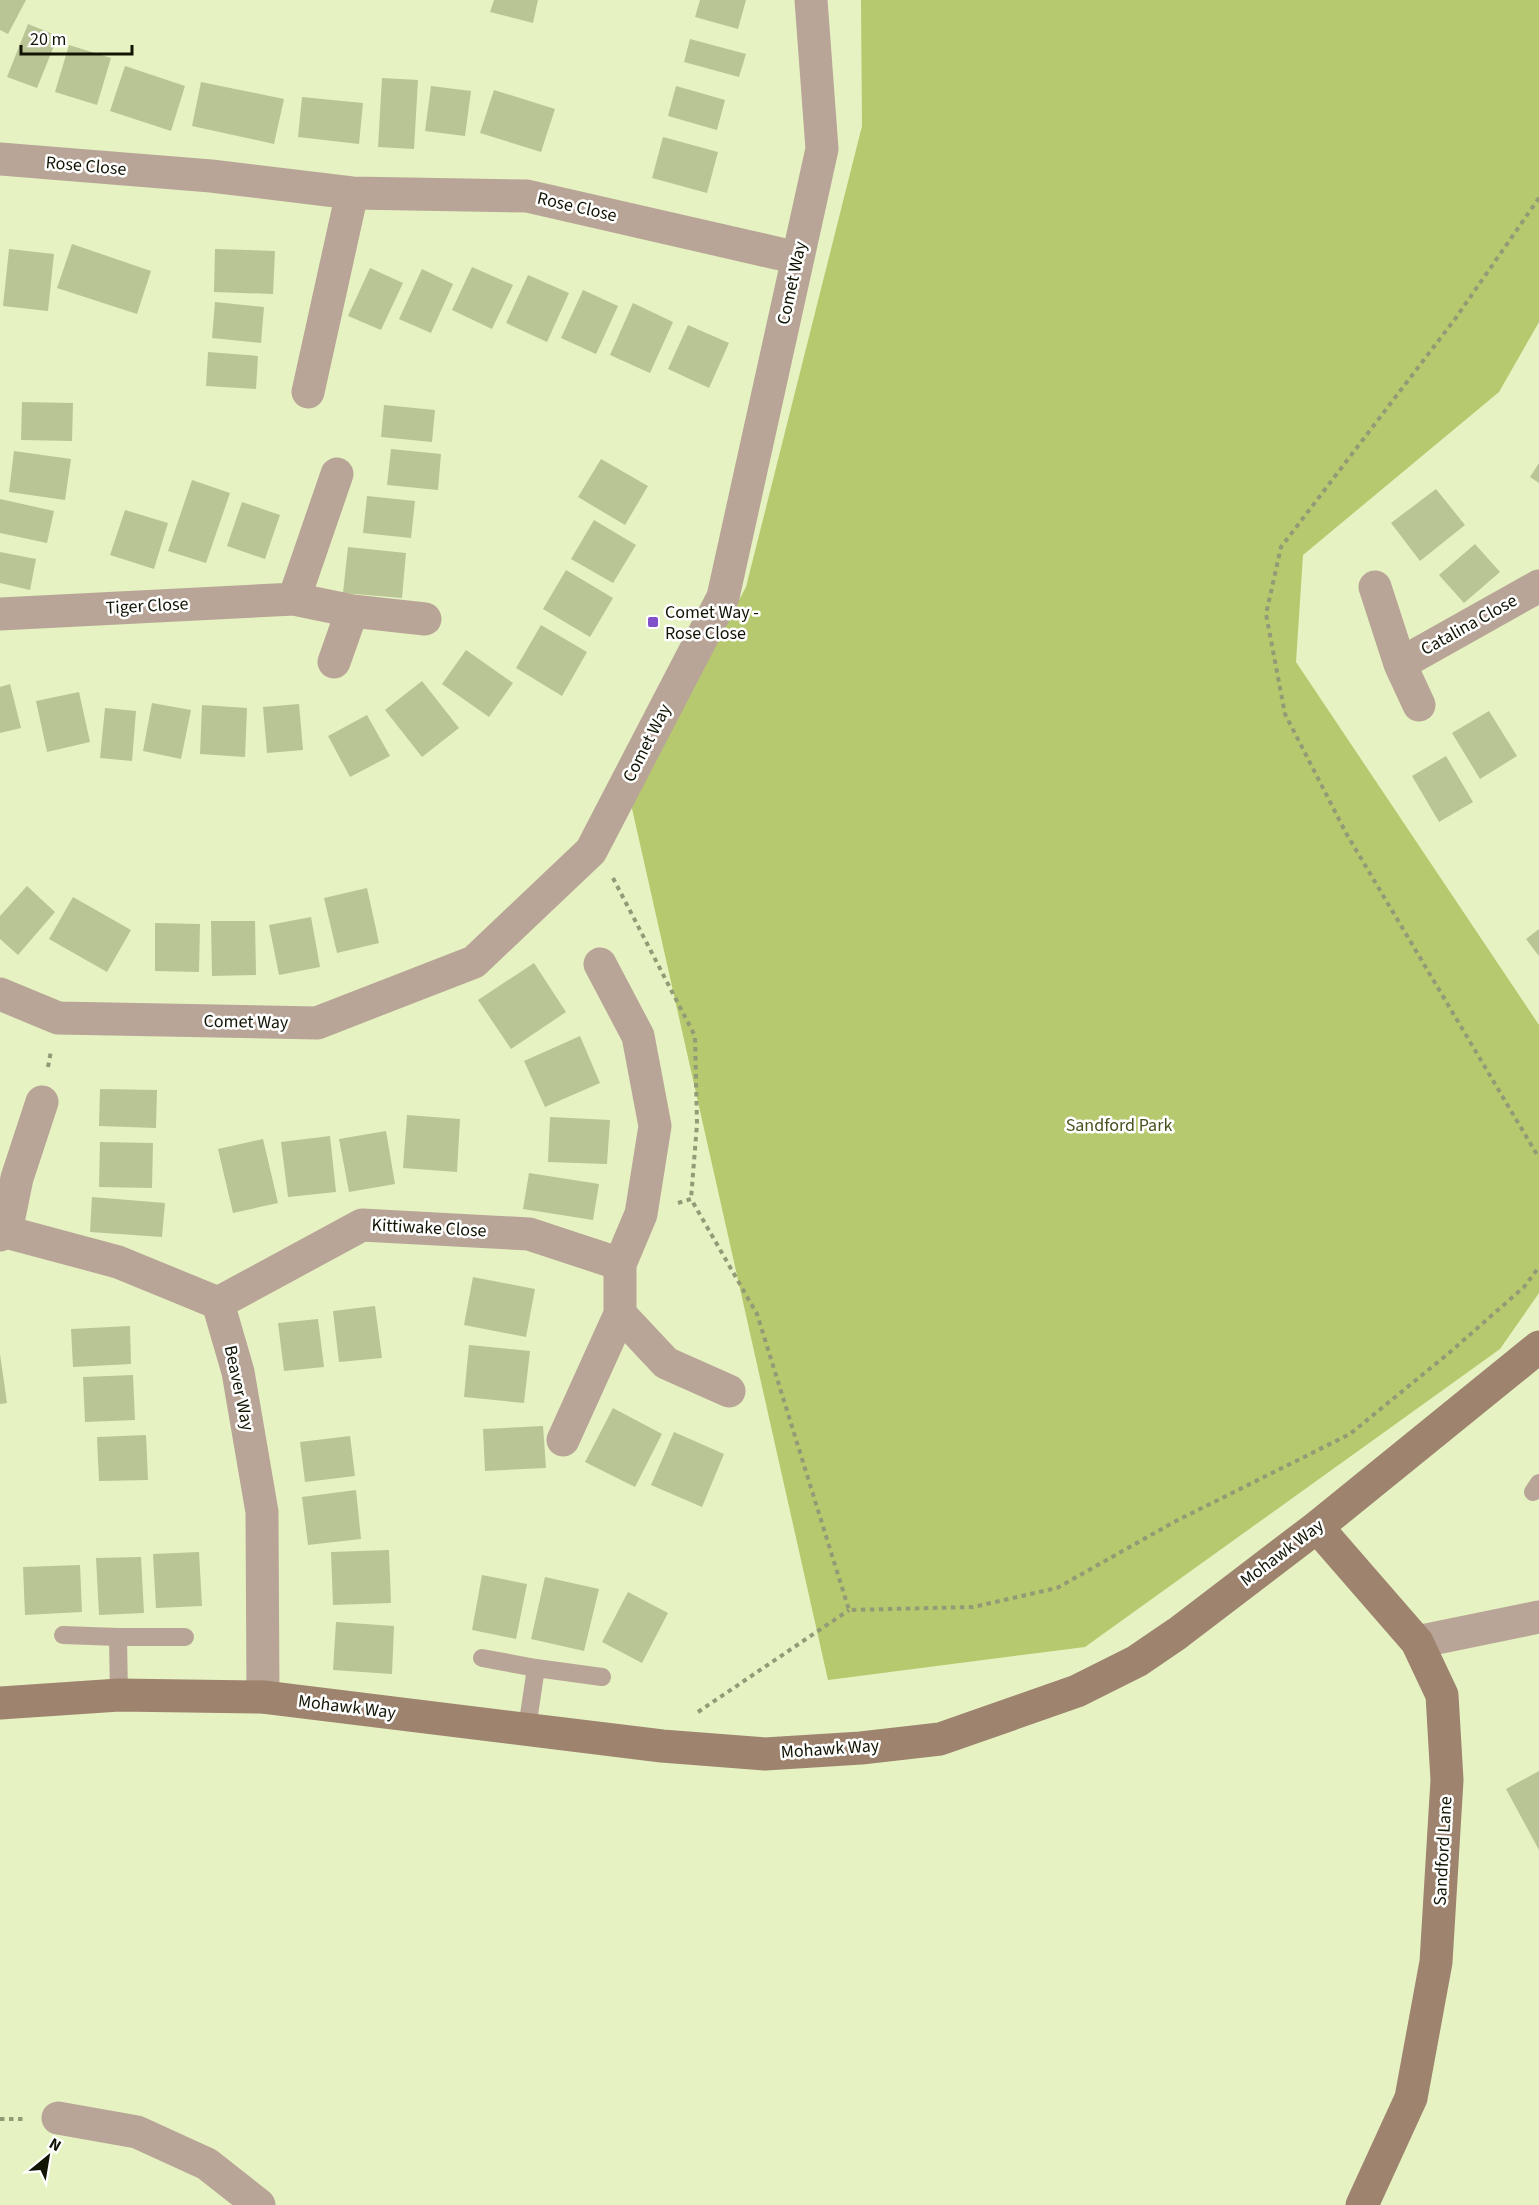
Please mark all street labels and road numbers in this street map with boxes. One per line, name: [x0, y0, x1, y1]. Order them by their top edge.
street label: Rose Close: [45, 150, 127, 182]
street label: Rose Close: [535, 186, 619, 228]
street label: Comet Way: [771, 238, 813, 327]
street label: Catalina Close: [1416, 588, 1522, 662]
street label: Tiger Close: [105, 591, 189, 621]
street label: Comet Way: [617, 699, 678, 786]
street label: Comet Way: [203, 1009, 289, 1035]
street label: Kittiwake Close: [371, 1213, 487, 1243]
street label: Beaver Way: [218, 1343, 260, 1434]
street label: Mohawk Way: [1235, 1513, 1329, 1593]
street label: Mohawk Way: [297, 1689, 398, 1725]
street label: Mohawk Way: [780, 1733, 881, 1765]
street label: Sandford Lane: [1428, 1796, 1458, 1906]

